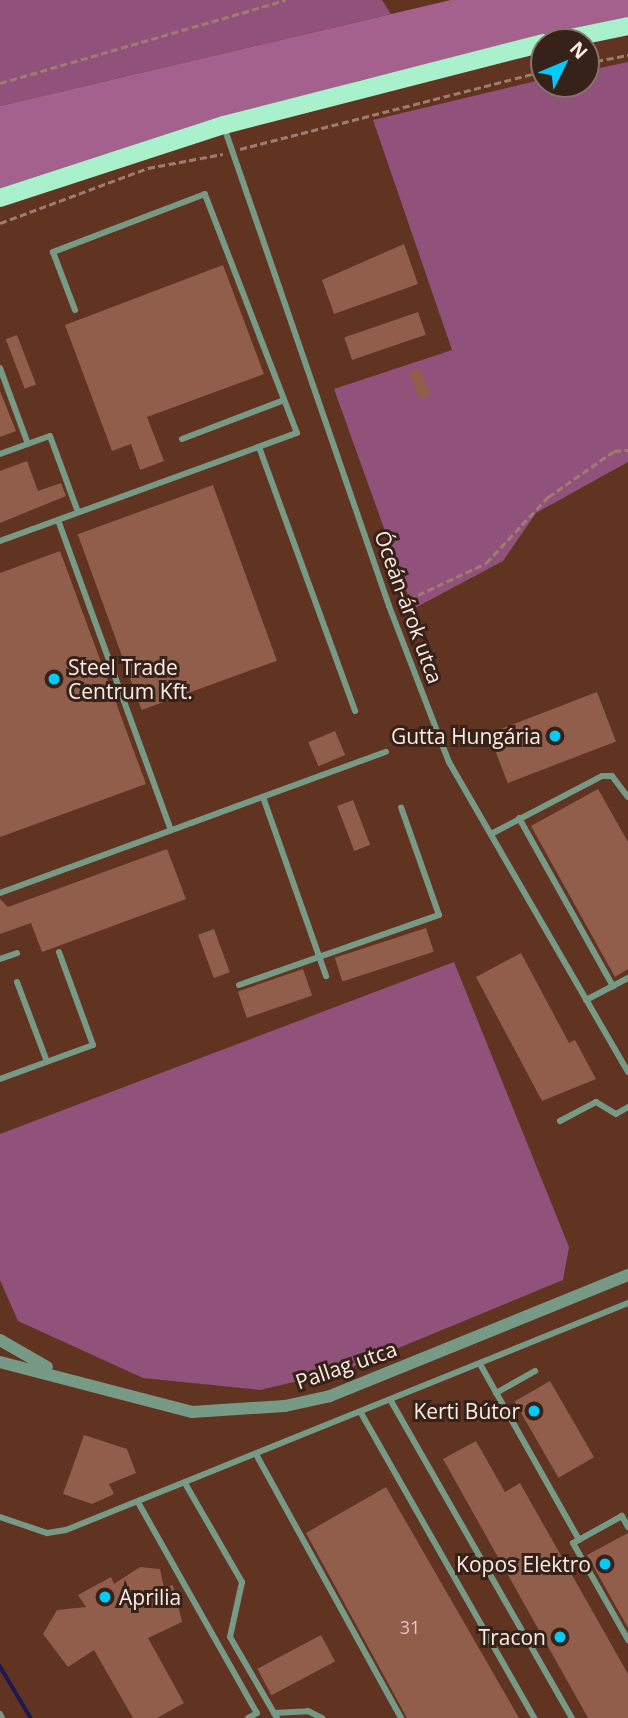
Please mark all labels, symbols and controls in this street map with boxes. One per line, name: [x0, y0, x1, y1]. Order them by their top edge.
north arrow: [530, 28, 600, 98]
text: N: [564, 36, 594, 65]
street label: Óceán-árok utca: [370, 527, 448, 687]
place label: Steel Trade Centrum Kft.: [68, 654, 193, 704]
marker: Steel Trade Centrum Kft.: [46, 671, 62, 687]
place label: Gutta Hungária: [391, 723, 541, 749]
marker: Gutta Hungária: [547, 728, 563, 744]
street label: Pallag utca: [292, 1336, 400, 1394]
place label: Kerti Bútor: [413, 1398, 520, 1424]
marker: Kerti Bútor: [526, 1403, 542, 1419]
place label: Kopos Elektro: [456, 1551, 591, 1577]
marker: Kopos Elektro: [597, 1556, 613, 1572]
place label: Aprilia: [119, 1584, 181, 1610]
marker: Aprilia: [97, 1589, 113, 1605]
house number: 31: [400, 1616, 420, 1638]
place label: Tracon: [479, 1624, 546, 1650]
marker: Tracon: [552, 1629, 568, 1645]

